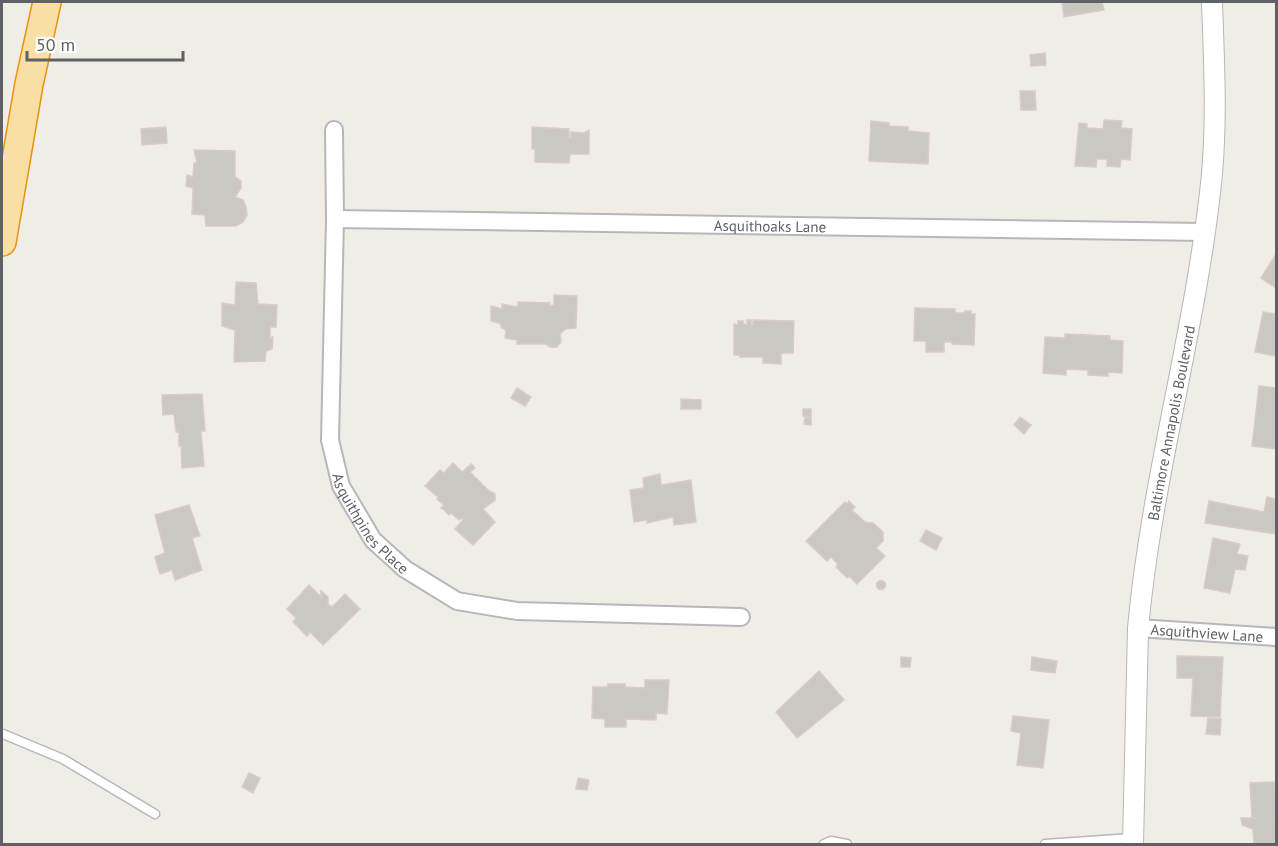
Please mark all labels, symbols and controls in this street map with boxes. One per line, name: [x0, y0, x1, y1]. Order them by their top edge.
scale bar: [27, 24, 183, 62]
text: 50 m: [36, 33, 75, 56]
street label: Asquithoaks Lane: [714, 215, 826, 236]
street label: Baltimore Annapolis Boulevard: [1143, 324, 1199, 522]
street label: Asquithpines Place: [329, 471, 413, 578]
street label: Asquithview Lane: [1150, 619, 1264, 646]

